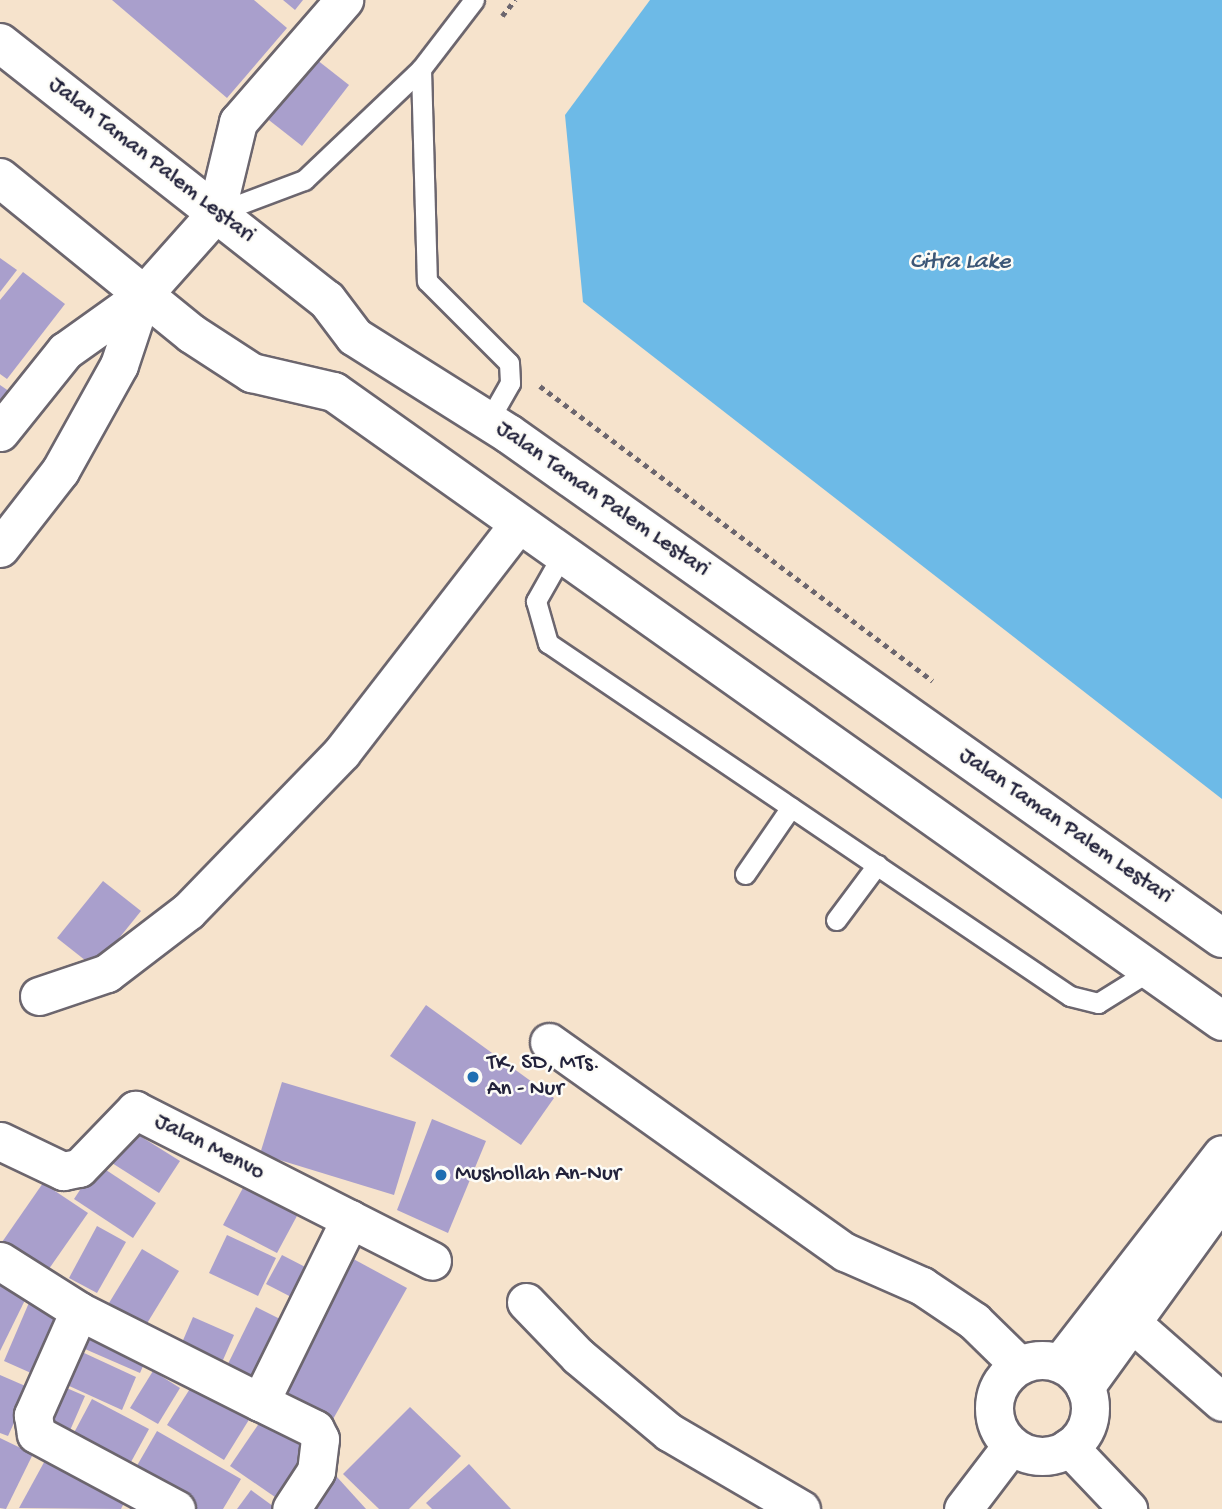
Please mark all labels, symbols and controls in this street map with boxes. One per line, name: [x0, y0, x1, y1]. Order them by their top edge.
street label: Jalan Taman Palem Lestari: [42, 72, 260, 250]
water label: Citra Lake: [910, 249, 1010, 277]
street label: Jalan Taman Palem Lestari: [490, 416, 714, 584]
street label: Jalan Taman Palem Lestari: [953, 743, 1177, 911]
place label: TK, SD, MTs. An - Nur: [487, 1050, 600, 1104]
marker: TK, SD, MTs. An - Nur: [465, 1069, 481, 1085]
street label: Jalan Menvo: [149, 1108, 269, 1188]
place label: Mushollah An-Nur: [455, 1161, 621, 1189]
marker: Mushollah An-Nur: [433, 1167, 449, 1183]

